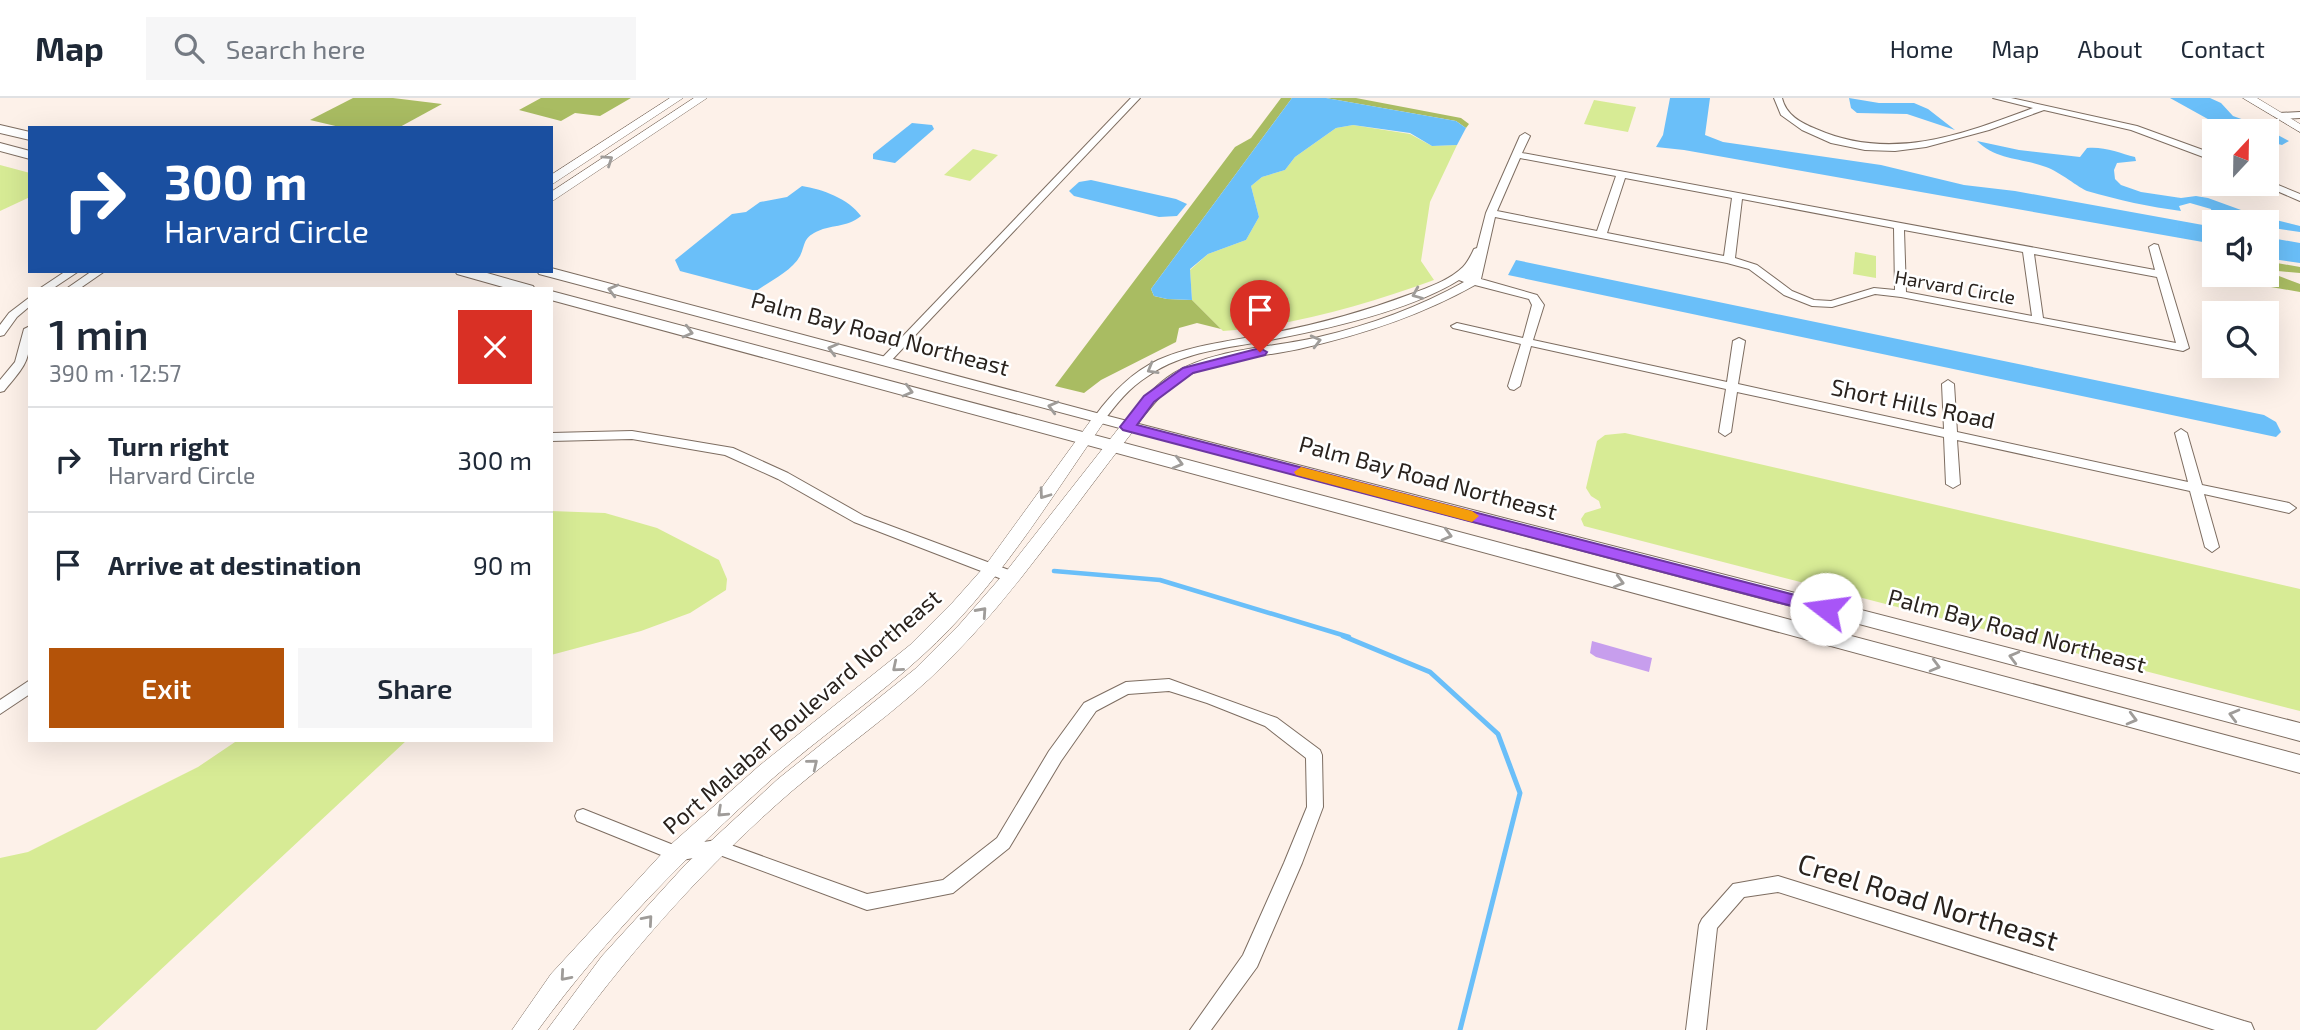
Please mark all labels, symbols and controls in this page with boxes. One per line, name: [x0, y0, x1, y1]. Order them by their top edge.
search box: [146, 17, 636, 80]
text: Map: [35, 28, 104, 68]
icon: search: [170, 29, 208, 67]
text: Search here: [226, 33, 365, 64]
text: Home: [1890, 34, 1953, 63]
text: Map: [1991, 34, 2039, 63]
text: About: [2077, 34, 2143, 63]
text: Contact: [2181, 34, 2265, 63]
north arrow: [2202, 119, 2278, 196]
map controls: [2202, 119, 2279, 378]
text: 300 m: [164, 151, 307, 210]
icon: right: [49, 154, 140, 245]
one-way arrow: [600, 156, 613, 168]
button: sound: [2202, 210, 2279, 287]
text: Harvard Circle: [164, 211, 369, 249]
street label: Harvard Circle: [1893, 265, 2017, 308]
pin: [1230, 280, 1290, 352]
one-way arrow: [607, 284, 619, 298]
street label: Palm Bay Road Northeast: [748, 285, 1013, 381]
one-way arrow: [1412, 286, 1424, 300]
icon: arrive: [1241, 291, 1279, 329]
button: search: [2202, 301, 2279, 378]
text: 1 min: [49, 308, 149, 358]
button: close: [458, 310, 532, 384]
one-way arrow: [682, 324, 694, 338]
one-way arrow: [1310, 335, 1322, 349]
one-way arrow: [827, 343, 839, 357]
text: 390 m · 12:57: [49, 359, 181, 387]
one-way arrow: [1146, 361, 1159, 374]
street label: Short Hills Road: [1829, 372, 1998, 434]
one-way arrow: [902, 383, 914, 397]
one-way arrow: [1047, 401, 1059, 415]
street label: Palm Bay Road Northeast: [1296, 429, 1561, 525]
text: Turn right: [108, 430, 229, 461]
icon: right: [49, 441, 87, 479]
text: 300 m: [458, 444, 532, 475]
one-way arrow: [1172, 455, 1184, 469]
text: Harvard Circle: [108, 461, 255, 489]
one-way arrow: [1039, 486, 1052, 499]
one-way arrow: [1441, 527, 1453, 541]
icon: arrive: [49, 546, 87, 584]
text: Arrive at destination: [108, 549, 361, 580]
text: 90 m: [473, 549, 532, 580]
position arrow: [1789, 572, 1863, 646]
one-way arrow: [1613, 574, 1625, 588]
street label: Palm Bay Road Northeast: [1885, 582, 2150, 678]
street label: Port Malabar Boulevard Northeast: [657, 583, 946, 840]
one-way arrow: [974, 608, 987, 621]
button: Exit: [49, 648, 284, 728]
button: Share: [298, 648, 532, 728]
one-way arrow: [2008, 651, 2020, 665]
one-way arrow: [892, 658, 905, 671]
one-way arrow: [1929, 658, 1941, 672]
one-way arrow: [2228, 709, 2240, 723]
one-way arrow: [2126, 710, 2138, 725]
one-way arrow: [805, 759, 817, 772]
one-way arrow: [717, 804, 730, 816]
street label: Creel Road Northeast: [1794, 845, 2063, 957]
one-way arrow: [640, 915, 652, 928]
one-way arrow: [561, 968, 573, 981]

